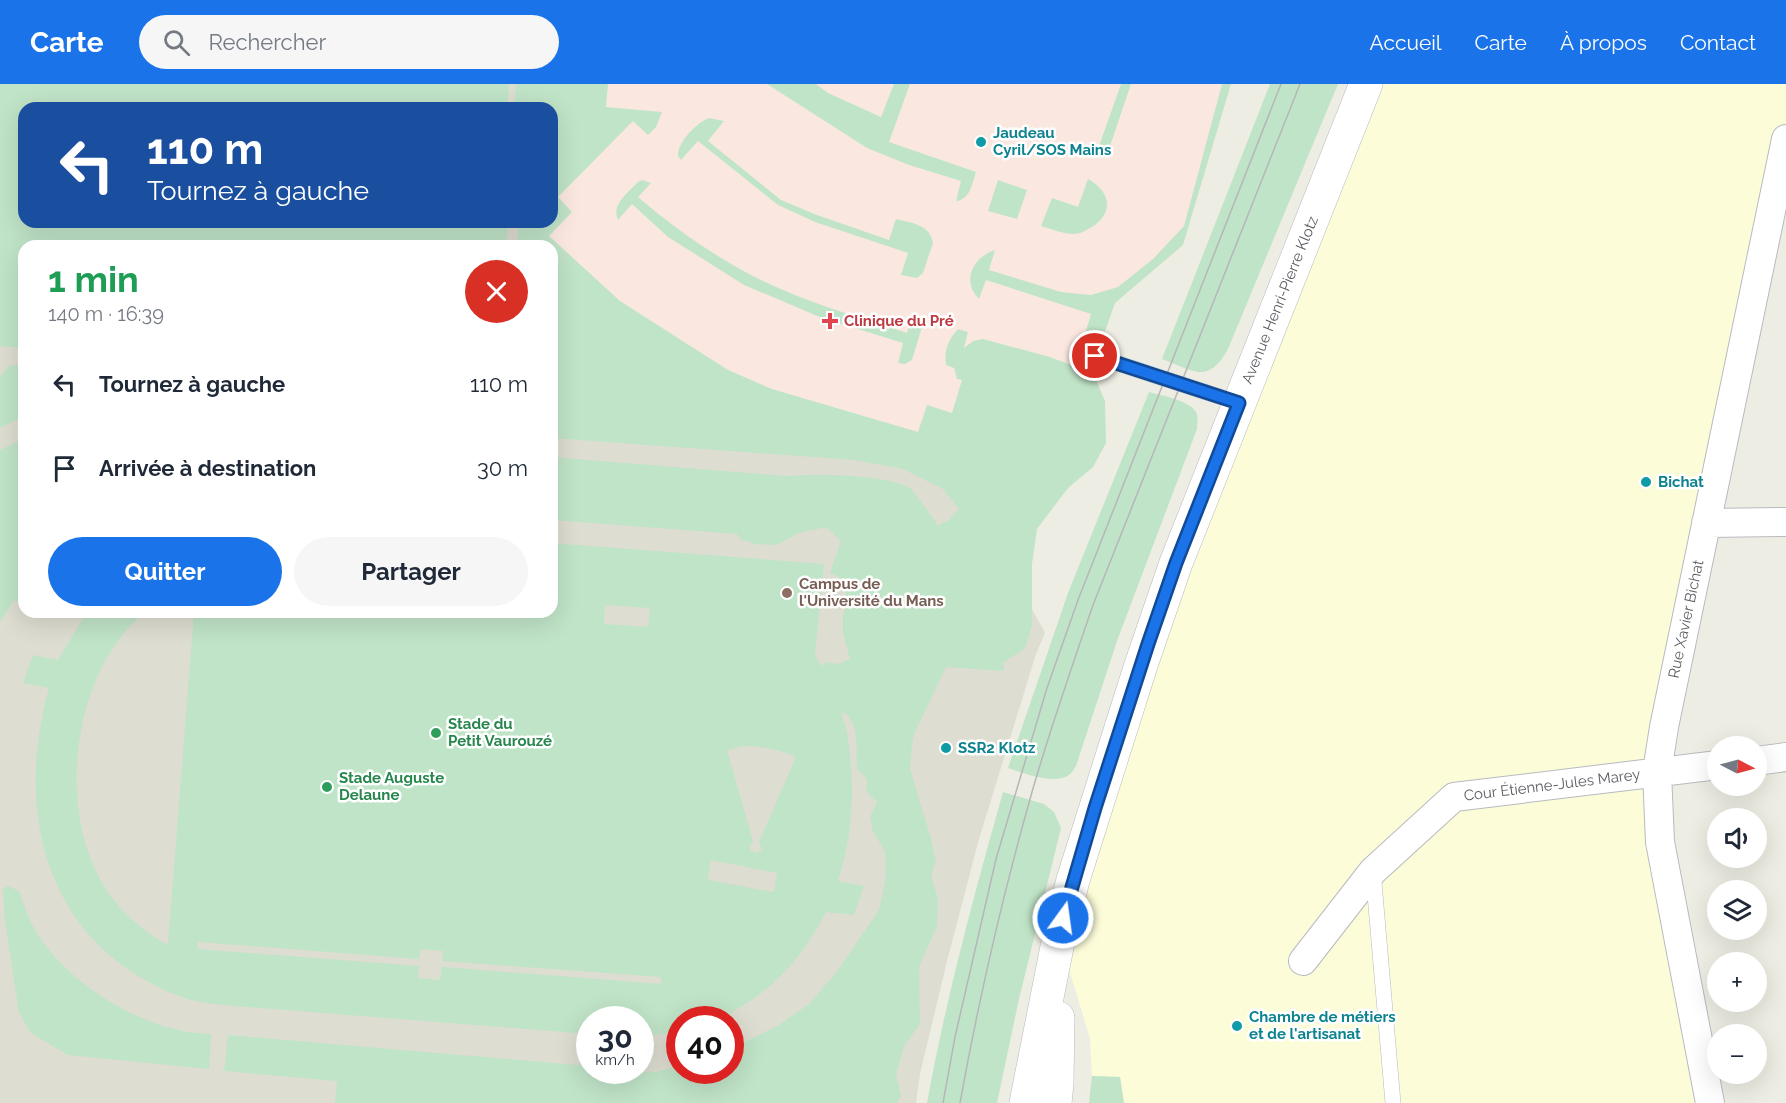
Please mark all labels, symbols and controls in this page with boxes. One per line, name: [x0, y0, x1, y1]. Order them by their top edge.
search box: [139, 15, 559, 69]
text: Carte: [30, 26, 103, 59]
icon: search: [160, 26, 193, 59]
text: Rechercher: [208, 29, 326, 55]
text: Accueil: [1370, 30, 1442, 55]
text: Carte: [1475, 30, 1527, 55]
text: À propos: [1560, 30, 1647, 55]
text: Contact: [1680, 30, 1756, 55]
place label: Jaudeau Cyril/SOS Mains: [993, 124, 1111, 159]
text: 110 m: [147, 125, 263, 174]
icon: left: [48, 126, 126, 204]
marker: Jaudeau Cyril/SOS Mains: [974, 135, 988, 149]
text: Tournez à gauche: [147, 175, 369, 206]
street label: Avenue Henri-Pierre Klotz: [1238, 214, 1322, 386]
text: 1 min: [48, 258, 139, 300]
button: close: [465, 260, 528, 323]
text: 140 m · 16:39: [48, 302, 164, 326]
marker: Clinique du Pré: [821, 312, 839, 330]
place label: Clinique du Pré: [844, 312, 954, 330]
pin: [1069, 330, 1120, 381]
icon: arrive: [1078, 339, 1111, 372]
icon: left: [48, 368, 81, 401]
text: Tournez à gauche: [99, 371, 285, 397]
text: 110 m: [470, 371, 528, 397]
icon: arrive: [48, 452, 81, 485]
text: Arrivée à destination: [99, 455, 316, 481]
text: 30 m: [477, 455, 528, 481]
place label: Bichat: [1658, 473, 1704, 491]
marker: Bichat: [1639, 475, 1653, 489]
button: Quitter: [48, 537, 282, 606]
button: Partager: [294, 537, 528, 606]
street label: Rue Xavier Bichat: [1665, 558, 1707, 680]
place label: Campus de l'Université du Mans: [799, 575, 944, 610]
marker: Campus de l'Université du Mans: [780, 586, 794, 600]
place label: Stade du Petit Vaurouzé: [448, 715, 552, 750]
marker: Stade du Petit Vaurouzé: [429, 726, 443, 740]
north arrow: [1707, 736, 1767, 796]
map controls: [1707, 736, 1767, 1084]
place label: SSR2 Klotz: [958, 739, 1035, 757]
marker: SSR2 Klotz: [939, 741, 953, 755]
street label: Cour Étienne-Jules Marey: [1463, 765, 1641, 805]
place label: Stade Auguste Delaune: [339, 769, 444, 804]
marker: Stade Auguste Delaune: [320, 780, 334, 794]
button: sound: [1707, 808, 1767, 868]
button: layers: [1707, 880, 1767, 940]
position arrow: [1031, 886, 1095, 950]
button: +: [1707, 952, 1767, 1012]
speed limit sign: 40: [666, 1006, 744, 1084]
place label: Chambre de métiers et de l'artisanat: [1249, 1008, 1396, 1043]
marker: Chambre de métiers et de l'artisanat: [1230, 1019, 1244, 1033]
text: 30: [597, 1020, 633, 1055]
button: −: [1707, 1024, 1767, 1084]
text: km/h: [595, 1051, 635, 1069]

